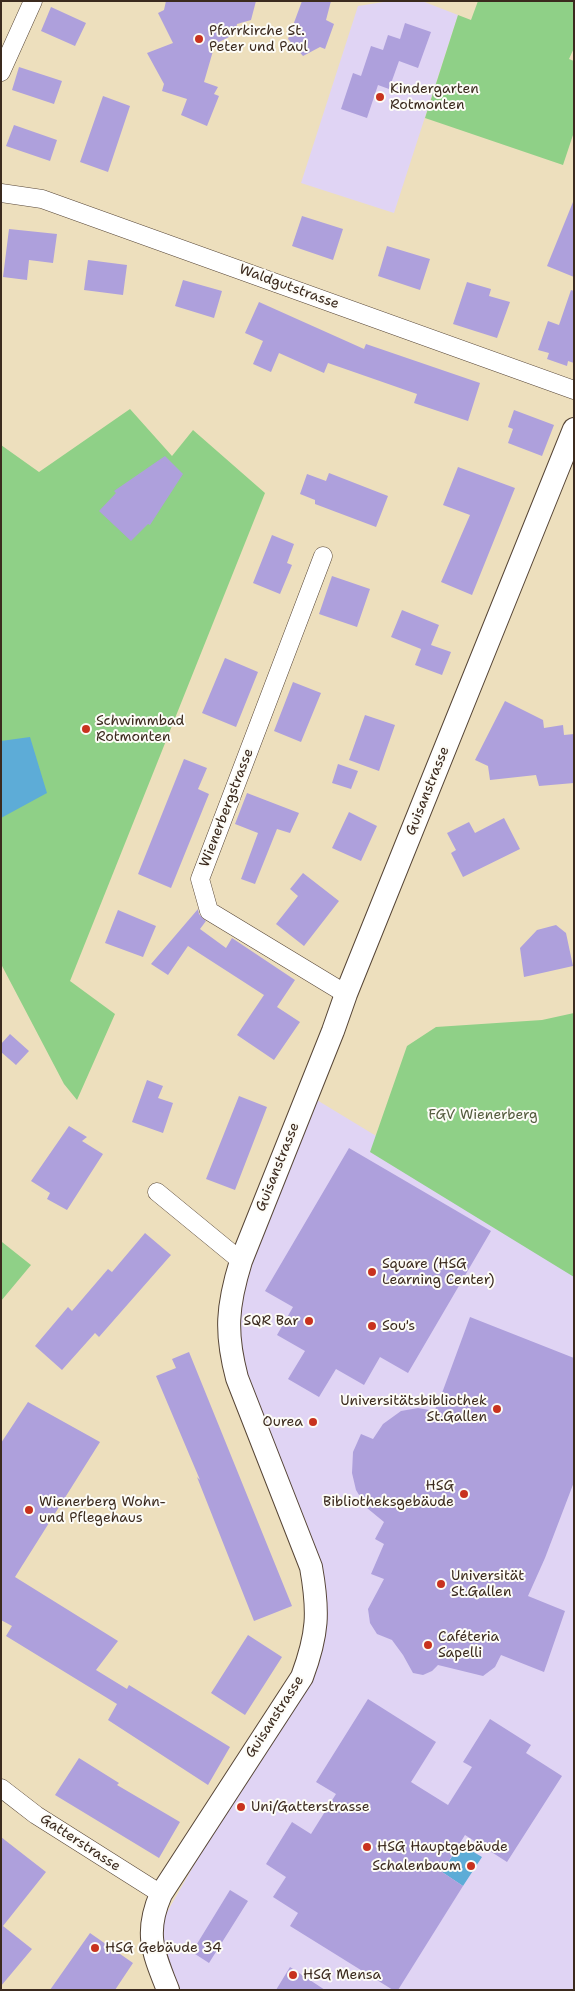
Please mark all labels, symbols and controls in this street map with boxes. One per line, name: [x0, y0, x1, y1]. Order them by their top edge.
place label: Pfarrkirche St. Peter und Paul: [209, 23, 308, 56]
marker: Pfarrkirche St. Peter und Paul: [193, 33, 205, 45]
place label: Kindergarten Rotmonten: [390, 81, 479, 114]
marker: Kindergarten Rotmonten: [374, 91, 386, 103]
street label: Waldgutstrasse: [237, 261, 341, 313]
place label: Schwimmbad Rotmonten: [96, 713, 184, 746]
marker: Schwimmbad Rotmonten: [80, 723, 92, 735]
street label: Guisanstrasse: [403, 744, 453, 838]
street label: Wienerbergstrasse: [197, 746, 257, 870]
park label: FGV Wienerberg: [428, 1107, 538, 1123]
street label: Guisanstrasse: [253, 1120, 303, 1214]
place label: Square (HSG Learning Center): [382, 1256, 494, 1288]
marker: Square (HSG Learning Center): [366, 1266, 378, 1278]
place label: SQR Bar: [244, 1313, 299, 1329]
marker: SQR Bar: [303, 1315, 315, 1327]
place label: Sou's: [382, 1318, 415, 1334]
marker: Sou's: [366, 1320, 378, 1332]
place label: Universitätsbibliothek St.Gallen: [340, 1393, 487, 1425]
marker: Universitätsbibliothek St.Gallen: [491, 1403, 503, 1415]
place label: Ourea: [263, 1414, 303, 1430]
marker: Ourea: [307, 1416, 319, 1428]
place label: HSG Bibliotheksgebäude: [323, 1478, 454, 1510]
marker: HSG Bibliotheksgebäude: [458, 1488, 470, 1500]
place label: Wienerberg Wohn- und Pflegehaus: [39, 1494, 166, 1526]
marker: Wienerberg Wohn- und Pflegehaus: [23, 1504, 35, 1516]
place label: Universität St.Gallen: [451, 1568, 524, 1600]
marker: Universität St.Gallen: [435, 1578, 447, 1590]
place label: Caféteria Sapelli: [438, 1629, 499, 1661]
marker: Caféteria Sapelli: [422, 1639, 434, 1651]
street label: Guisanstrasse: [242, 1673, 308, 1761]
place label: Uni/Gatterstrasse: [251, 1799, 370, 1815]
marker: Uni/Gatterstrasse: [235, 1801, 247, 1813]
street label: Gatterstrasse: [37, 1811, 123, 1875]
place label: HSG Hauptgebäude: [377, 1839, 508, 1855]
marker: HSG Hauptgebäude: [361, 1841, 373, 1853]
place label: Schalenbaum: [372, 1858, 461, 1874]
marker: Schalenbaum: [465, 1860, 477, 1872]
place label: HSG Gebäude 34: [105, 1940, 222, 1956]
marker: HSG Gebäude 34: [89, 1942, 101, 1954]
place label: HSG Mensa: [303, 1967, 381, 1983]
marker: HSG Mensa: [287, 1969, 299, 1981]

